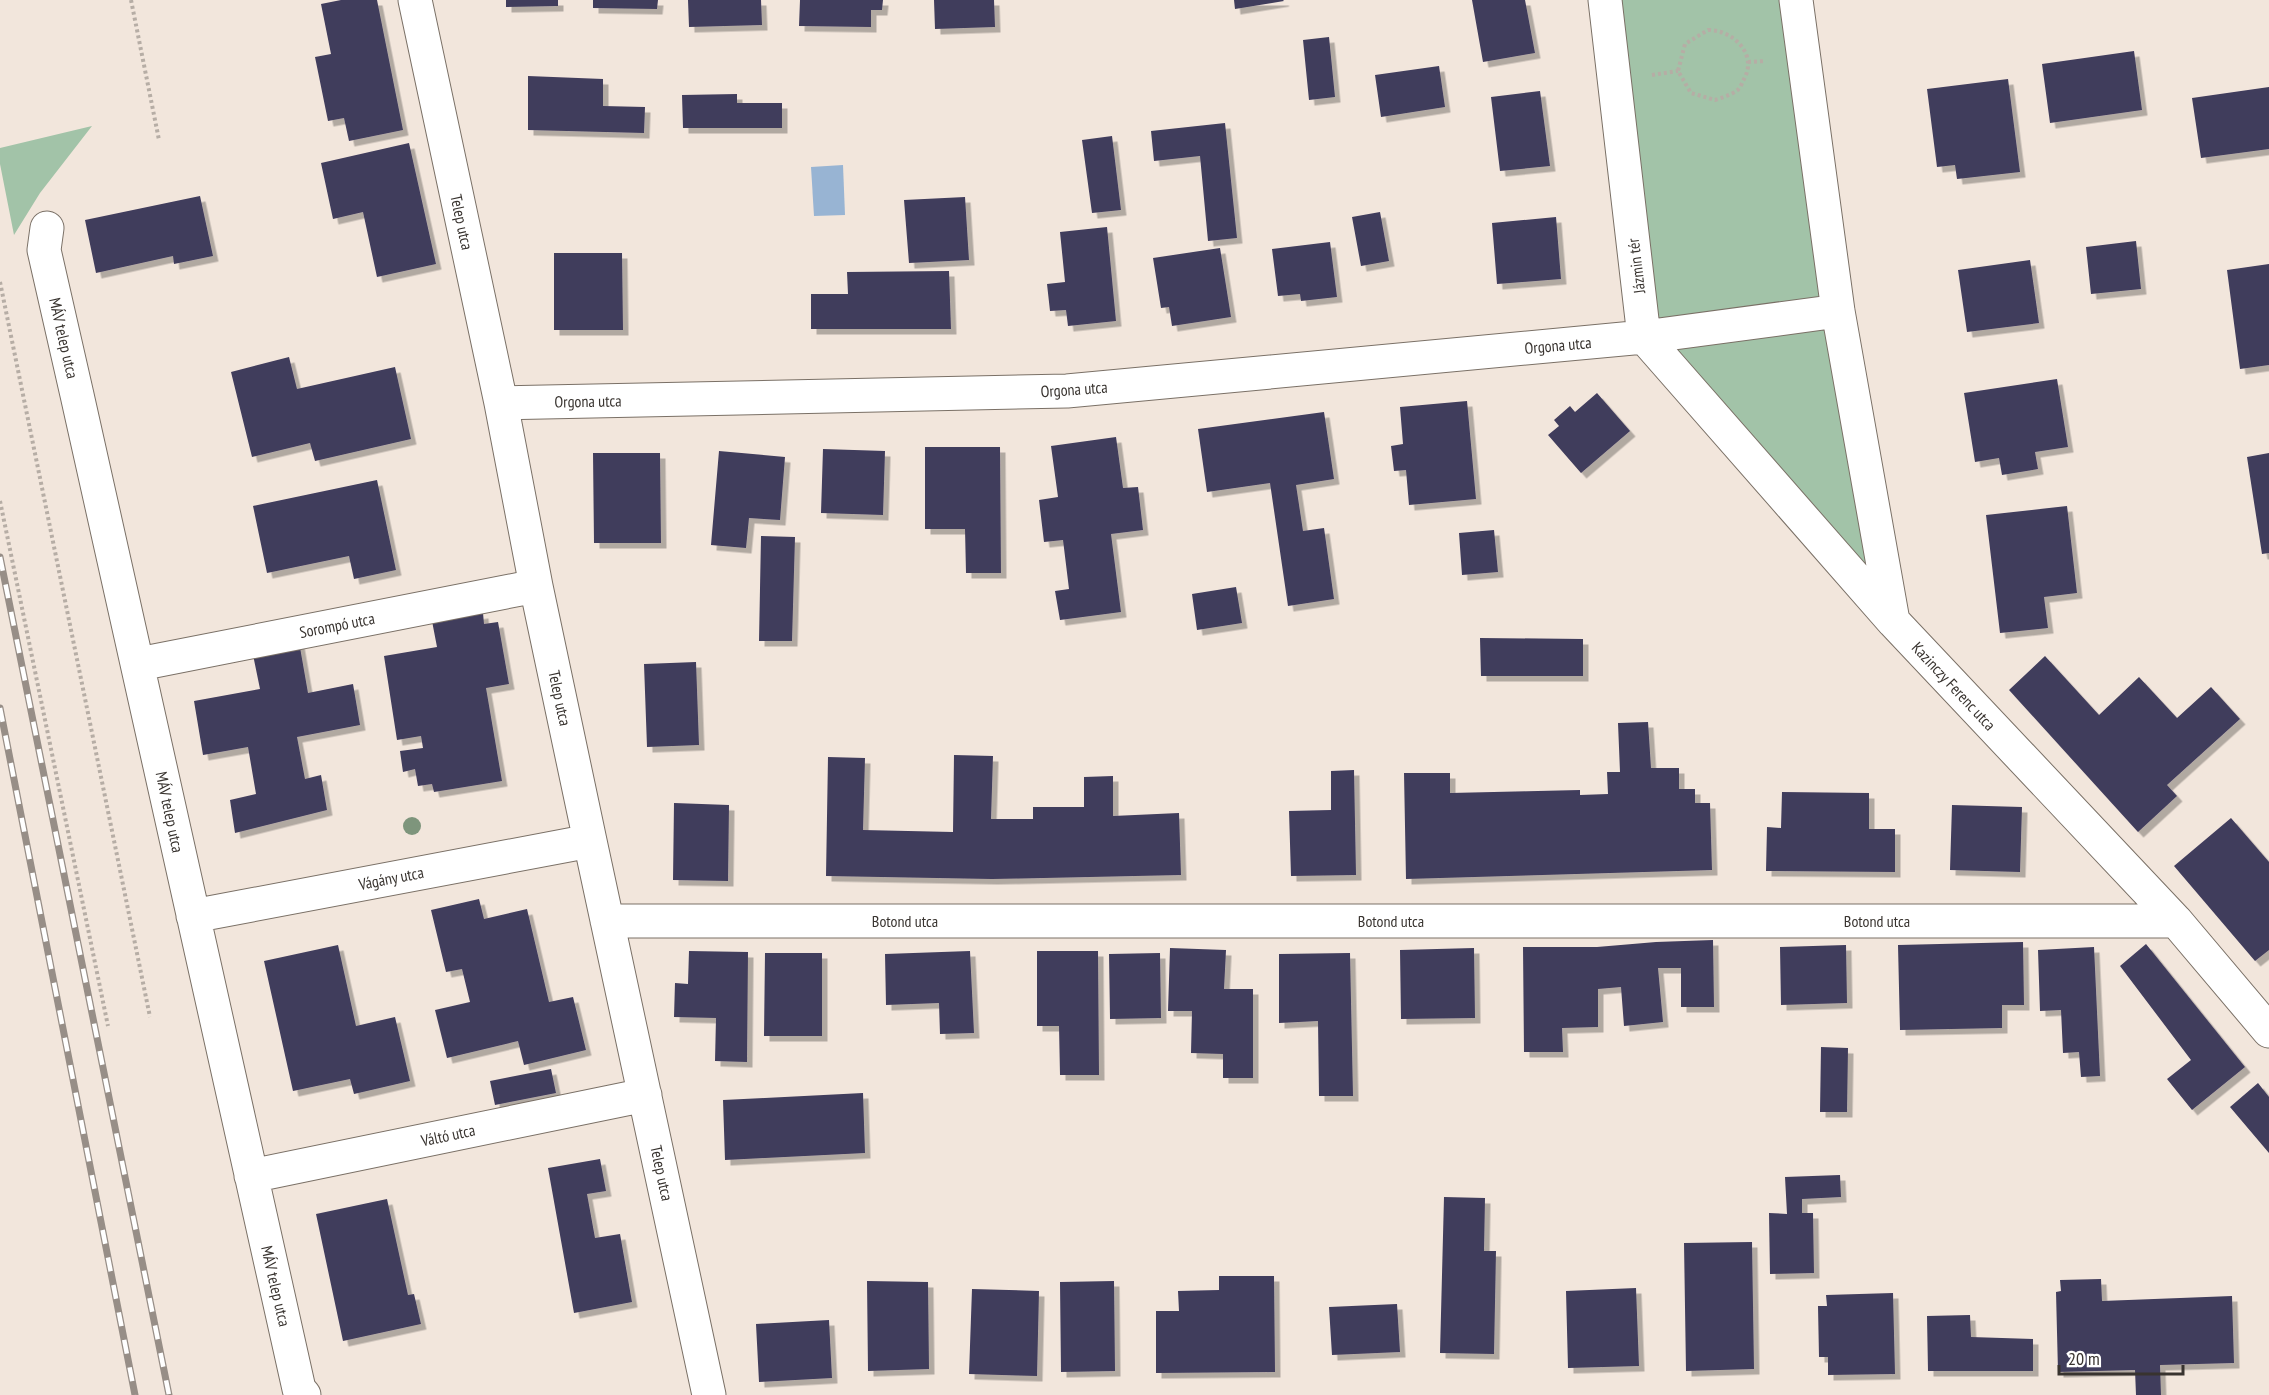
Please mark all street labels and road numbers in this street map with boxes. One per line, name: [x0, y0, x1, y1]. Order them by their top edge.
street label: Telep utca: [446, 192, 478, 252]
street label: Jázmin tér: [1623, 237, 1649, 296]
street label: MÁV telep utca: [45, 296, 83, 380]
street label: Orgona utca: [1524, 332, 1592, 358]
street label: Orgona utca: [1040, 377, 1108, 401]
street label: Orgona utca: [554, 390, 622, 412]
street label: Sorompó utca: [298, 608, 376, 642]
street label: Kazinczy Ferenc utca: [1908, 638, 2000, 734]
street label: Telep utca: [544, 668, 576, 728]
street label: MÁV telep utca: [152, 770, 188, 854]
street label: Vágány utca: [356, 862, 425, 894]
street label: Botond utca: [872, 911, 938, 931]
street label: Botond utca: [1358, 911, 1424, 931]
street label: Botond utca: [1844, 911, 1910, 931]
street label: Váltó utca: [418, 1120, 477, 1151]
street label: Telep utca: [646, 1143, 678, 1203]
street label: MÁV telep utca: [257, 1244, 295, 1328]

